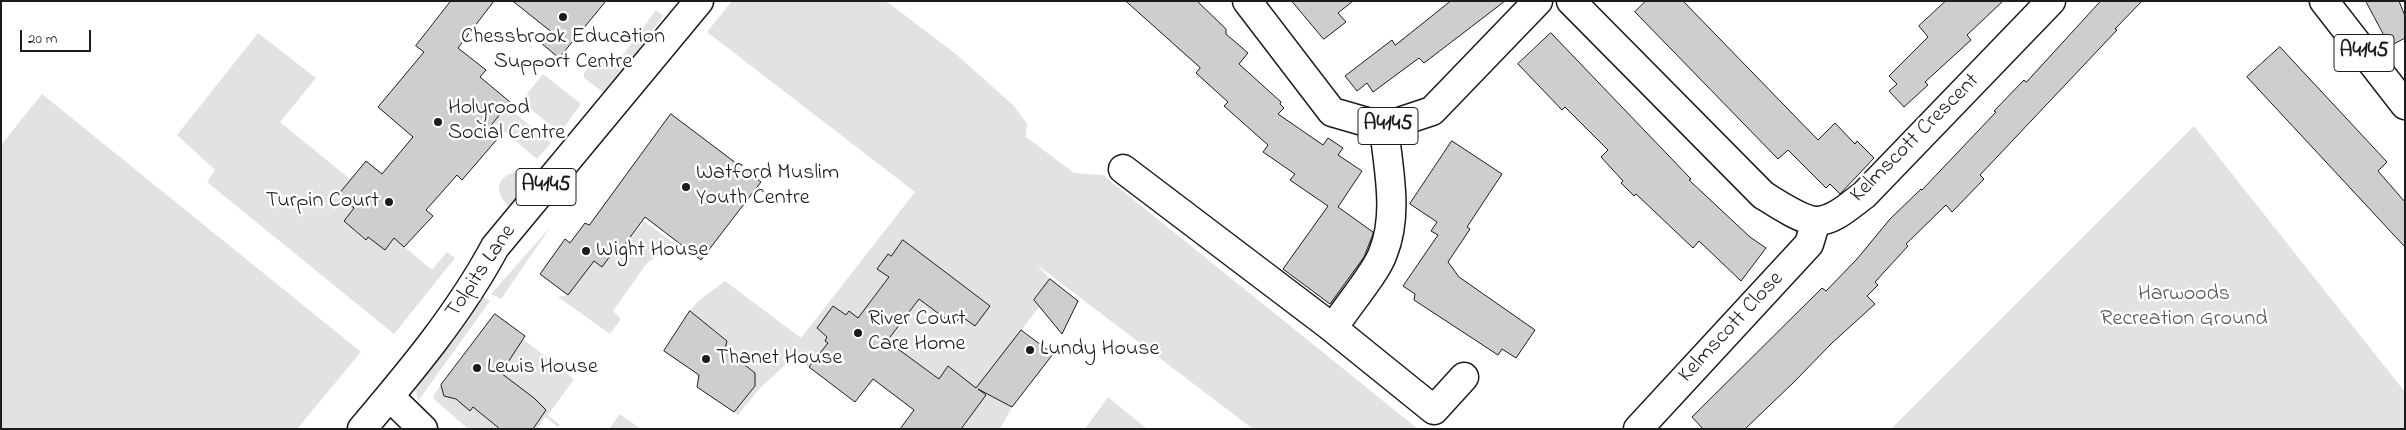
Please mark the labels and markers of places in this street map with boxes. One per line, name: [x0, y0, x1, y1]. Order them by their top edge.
marker: Chessbrook Education Support Centre: [557, 11, 569, 23]
place label: Chessbrook Education Support Centre: [461, 25, 665, 76]
place label: Holyrood Social Centre: [448, 96, 565, 148]
marker: Holyrood Social Centre: [432, 116, 444, 128]
place label: Watford Muslim Youth Centre: [696, 161, 839, 212]
marker: Watford Muslim Youth Centre: [680, 181, 692, 193]
place label: Turpin Court: [266, 189, 379, 215]
marker: Turpin Court: [383, 196, 395, 208]
place label: Wight House: [596, 238, 708, 264]
marker: Wight House: [580, 245, 592, 257]
place label: River Court Care Home: [868, 307, 966, 358]
marker: River Court Care Home: [852, 327, 864, 339]
place label: Lundy House: [1040, 337, 1159, 363]
marker: Lundy House: [1024, 344, 1036, 356]
place label: Thanet House: [716, 346, 842, 372]
marker: Thanet House: [700, 353, 712, 365]
place label: Lewis House: [487, 355, 598, 381]
marker: Lewis House: [471, 362, 483, 374]

